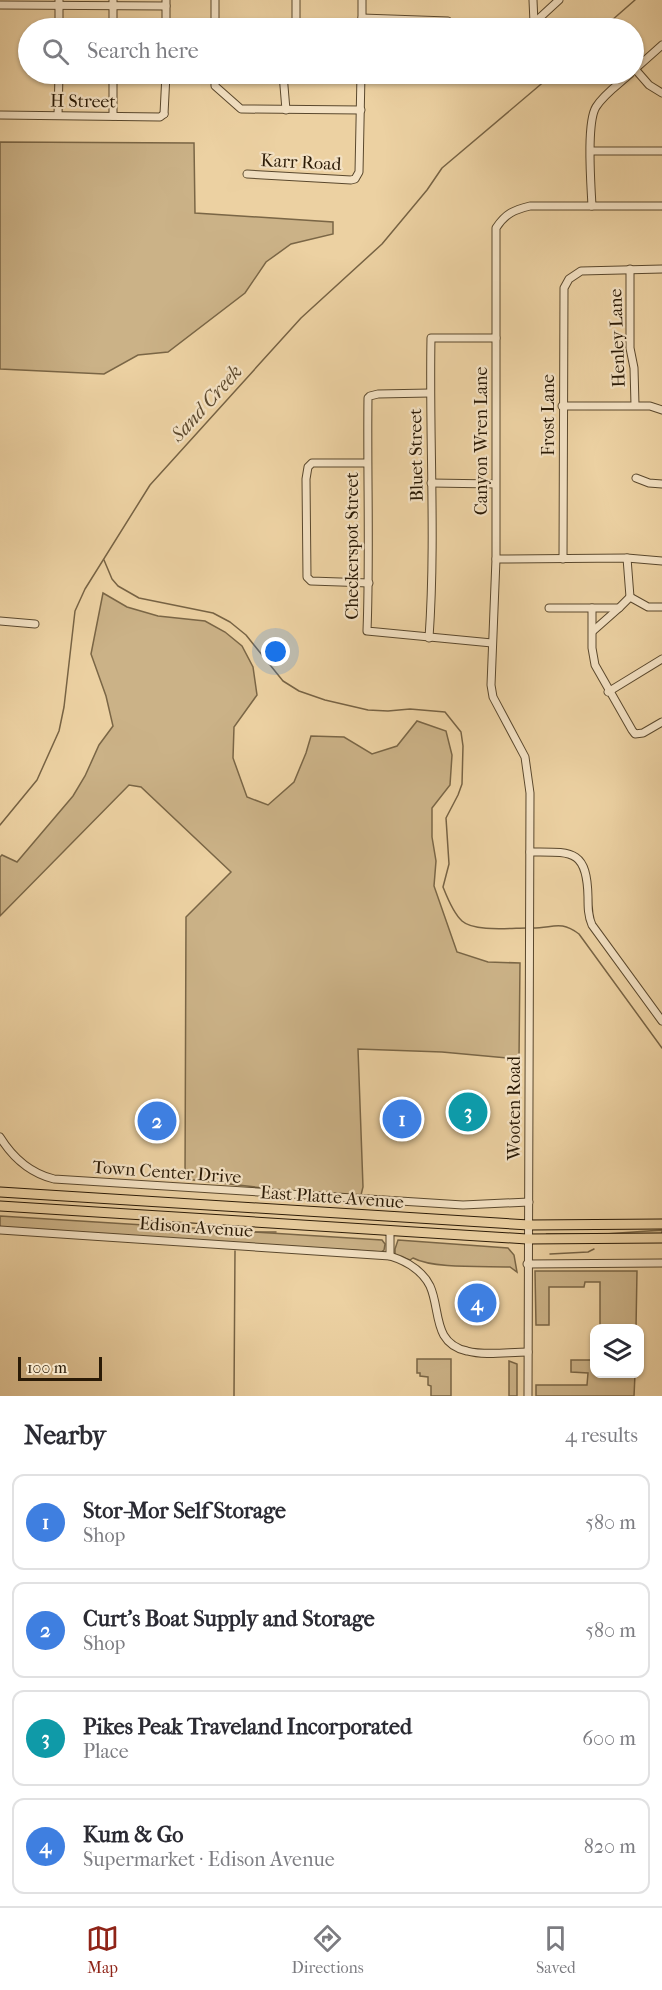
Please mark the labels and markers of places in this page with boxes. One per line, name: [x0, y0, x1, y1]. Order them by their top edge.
pin: 3: [448, 1090, 488, 1134]
pin: 1: [382, 1096, 422, 1142]
pin: 2: [138, 1098, 176, 1144]
pin: 4: [458, 1280, 496, 1326]

